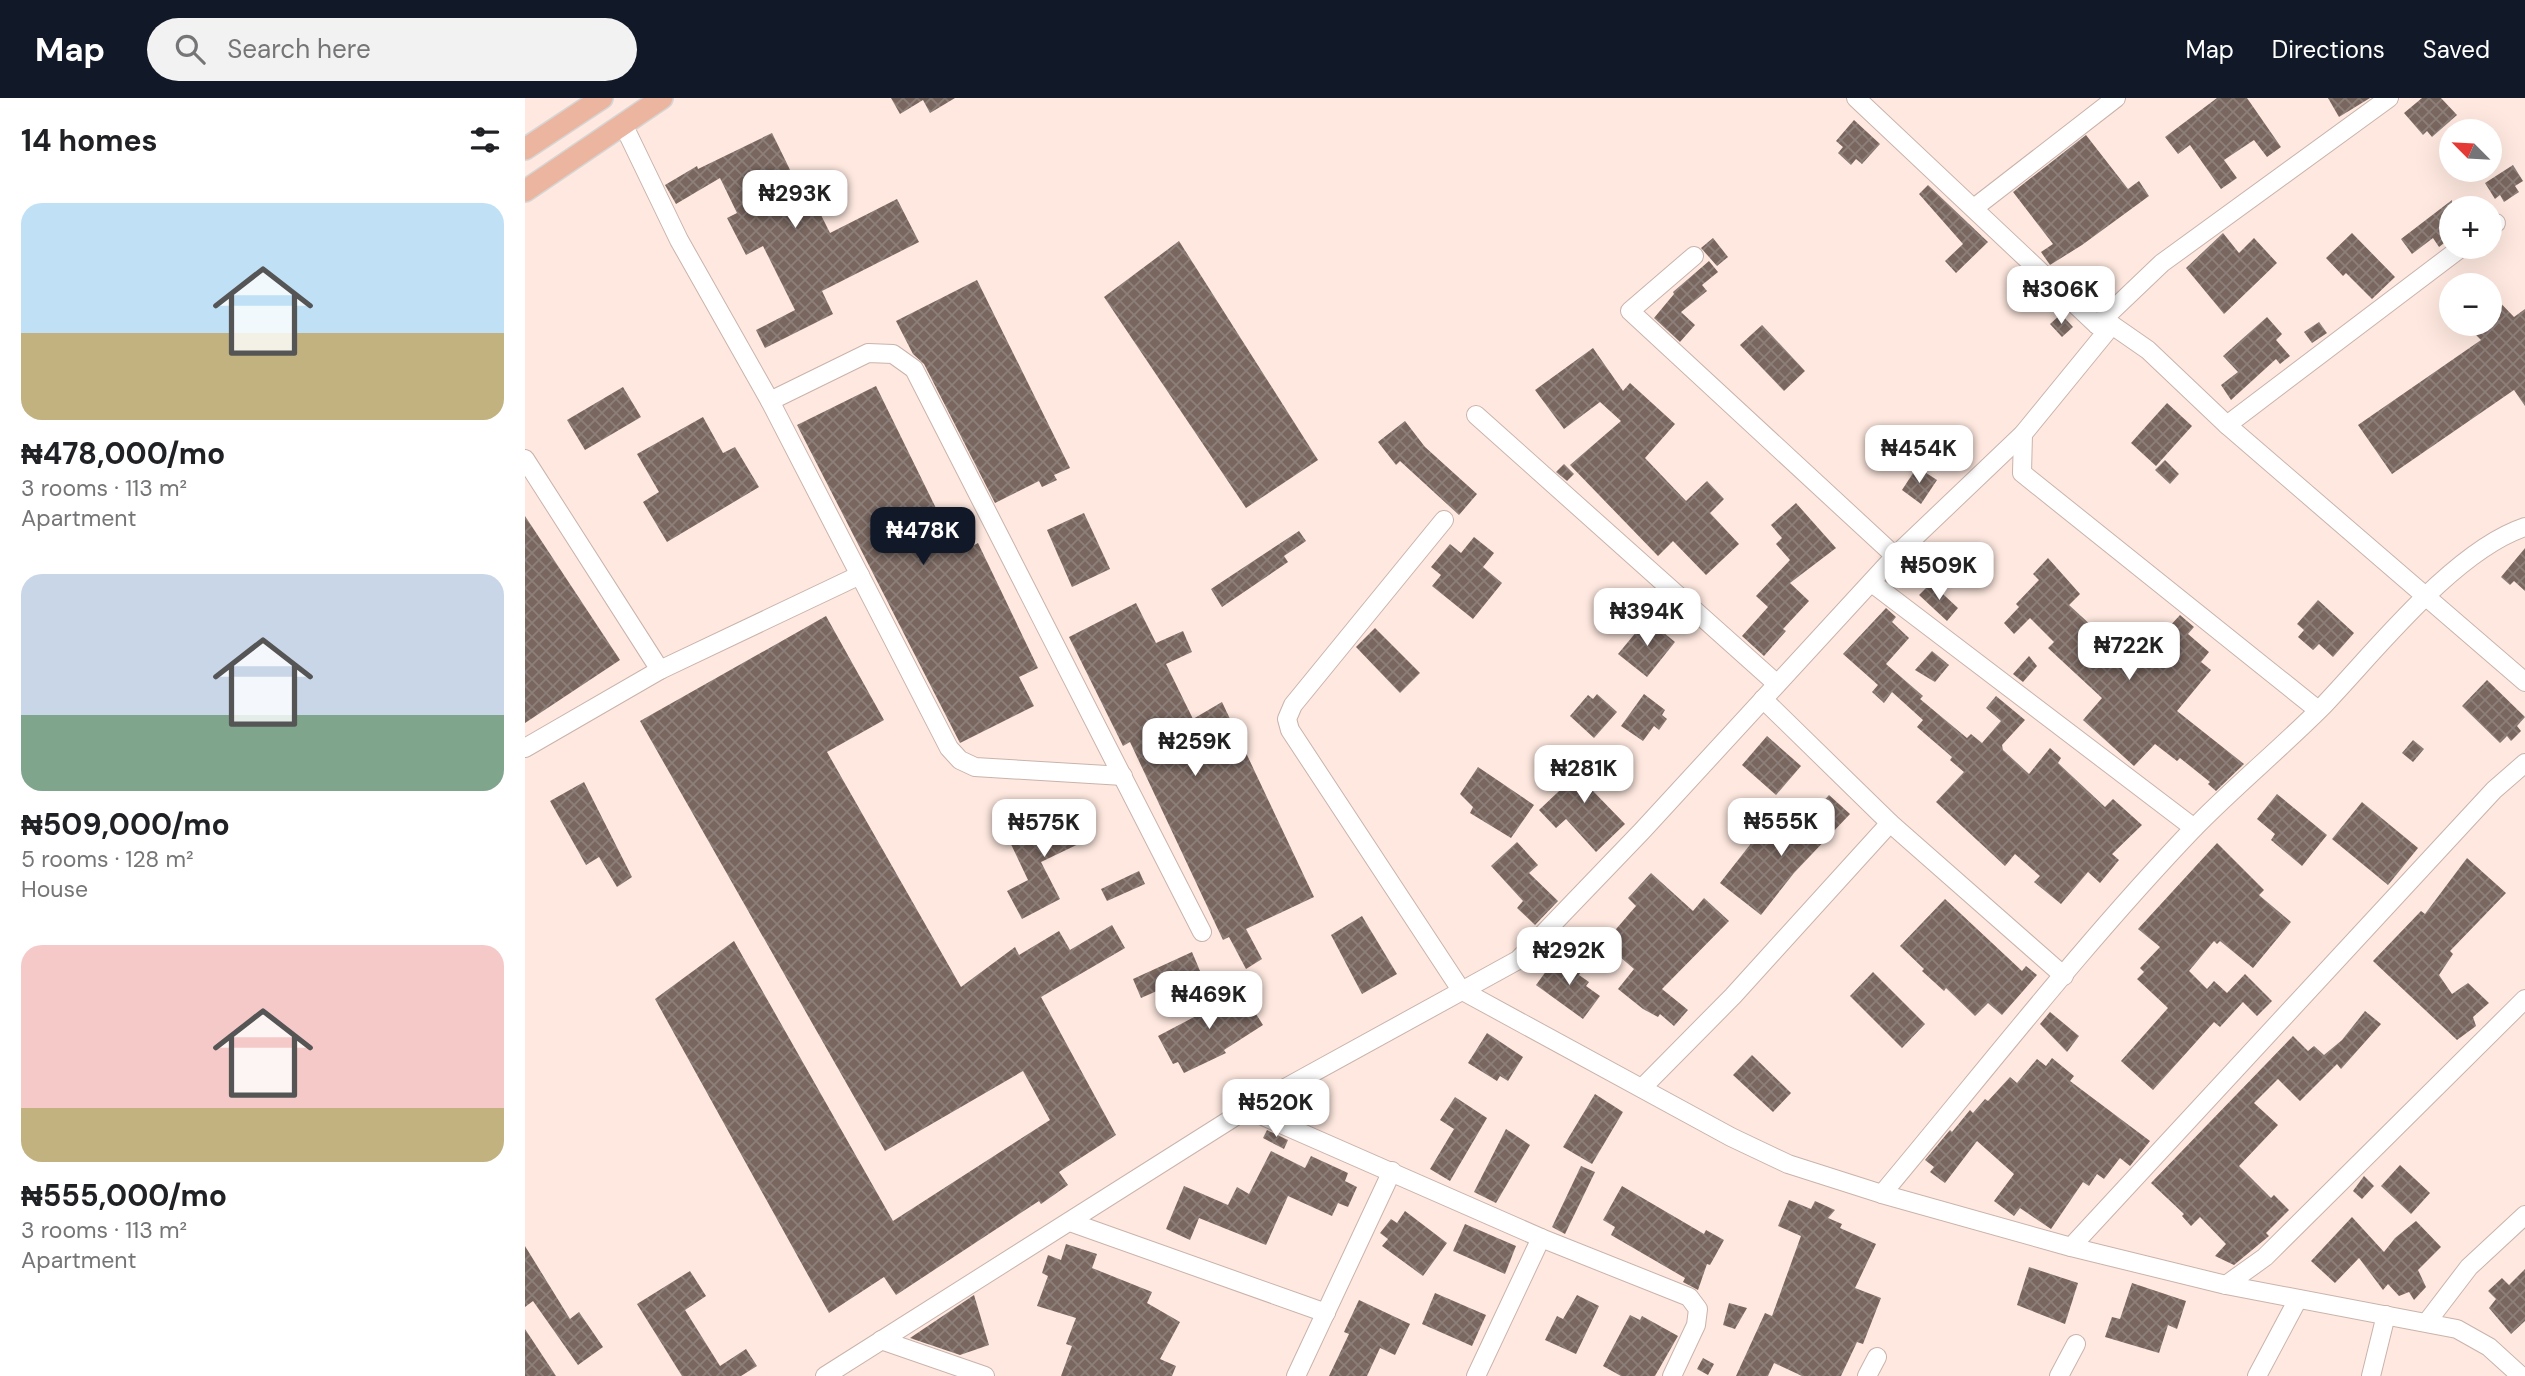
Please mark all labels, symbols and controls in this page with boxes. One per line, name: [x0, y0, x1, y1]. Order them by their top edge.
search box: [147, 18, 637, 81]
text: Map: [35, 28, 105, 71]
icon: search: [171, 30, 209, 68]
text: Search here: [227, 32, 371, 66]
text: Map: [2186, 34, 2234, 65]
text: Directions: [2272, 34, 2385, 65]
text: Saved: [2423, 34, 2490, 65]
north arrow: [2439, 119, 2503, 182]
map controls: [2439, 119, 2502, 336]
text: 14 homes: [21, 121, 158, 160]
icon: filters: [466, 121, 504, 159]
pin: ₦293K: [746, 170, 844, 230]
text: ₦293K: [758, 178, 832, 208]
button: +: [2439, 196, 2502, 259]
icon: home: [200, 248, 326, 374]
pin: ₦306K: [2012, 266, 2110, 326]
button: −: [2439, 273, 2502, 336]
text: ₦306K: [2023, 274, 2099, 304]
pin: ₦454K: [1870, 426, 1968, 485]
text: ₦454K: [1881, 433, 1957, 463]
text: ₦478,000/mo: [21, 434, 225, 473]
text: 3 rooms · 113 m²: [21, 473, 187, 503]
text: Apartment: [21, 503, 136, 533]
pin: ₦478K: [874, 508, 972, 567]
text: ₦478K: [886, 515, 960, 545]
pin: ₦509K: [1890, 542, 1988, 602]
text: ₦509K: [1901, 550, 1977, 580]
pin: ₦394K: [1598, 588, 1696, 648]
text: ₦394K: [1610, 596, 1684, 626]
icon: home: [200, 619, 326, 745]
pin: ₦722K: [2080, 622, 2178, 682]
text: ₦722K: [2094, 630, 2164, 660]
pin: ₦259K: [1146, 718, 1244, 778]
text: ₦259K: [1158, 726, 1232, 756]
pin: ₦281K: [1535, 746, 1633, 805]
text: ₦281K: [1550, 753, 1618, 783]
pin: ₦555K: [1732, 798, 1830, 858]
pin: ₦575K: [995, 800, 1093, 859]
text: ₦509,000/mo: [21, 805, 230, 844]
text: ₦555K: [1744, 806, 1818, 836]
text: ₦575K: [1008, 807, 1080, 837]
text: 5 rooms · 128 m²: [21, 844, 194, 874]
text: House: [21, 874, 88, 904]
pin: ₦292K: [1520, 928, 1618, 987]
text: ₦292K: [1533, 935, 1605, 965]
pin: ₦469K: [1160, 972, 1258, 1031]
text: ₦469K: [1171, 979, 1247, 1009]
icon: home: [200, 990, 326, 1116]
pin: ₦520K: [1227, 1080, 1325, 1139]
text: ₦520K: [1238, 1087, 1314, 1117]
text: ₦555,000/mo: [21, 1176, 227, 1215]
text: 3 rooms · 113 m²: [21, 1215, 187, 1245]
text: Apartment: [21, 1245, 136, 1275]

